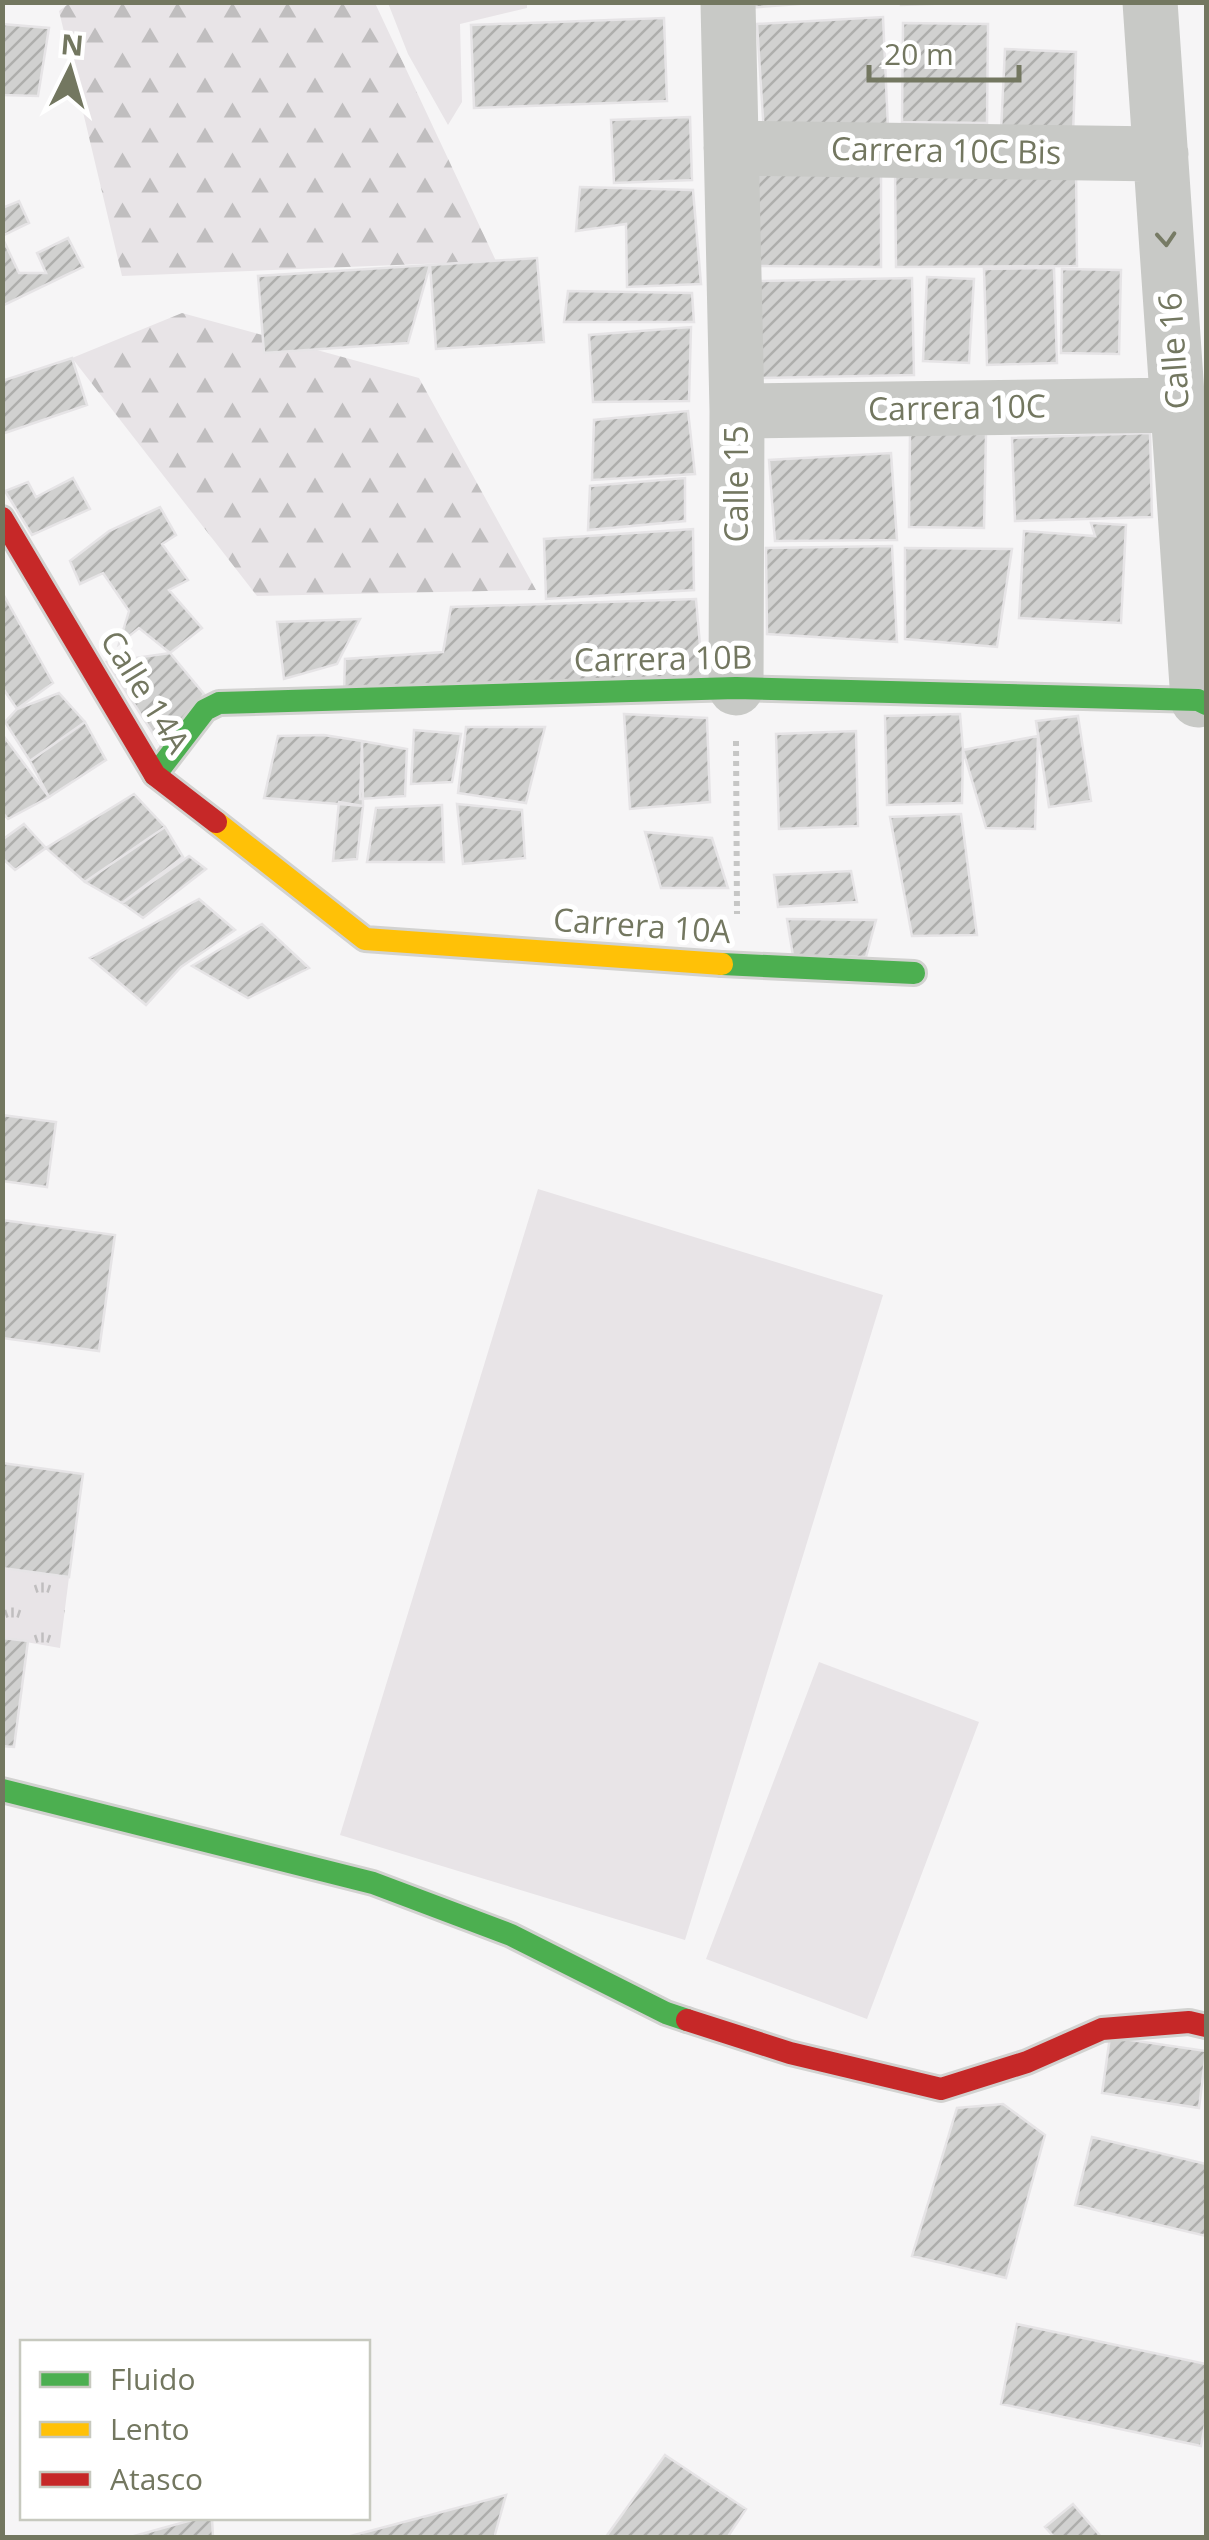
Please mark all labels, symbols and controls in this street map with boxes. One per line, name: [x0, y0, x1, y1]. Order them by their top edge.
north arrow: [20, 20, 120, 120]
scale bar: [869, 20, 1019, 82]
text: N: [59, 24, 85, 64]
text: 20 m: [884, 33, 954, 74]
street label: Carrera 10C Bis: [831, 126, 1062, 173]
one-way arrow: [1155, 232, 1176, 248]
street label: Calle 16: [1147, 291, 1198, 411]
street label: Carrera 10C: [868, 383, 1046, 430]
street label: Calle 15: [714, 426, 757, 542]
street label: Calle 14A: [92, 622, 201, 761]
street label: Carrera 10B: [573, 634, 753, 681]
street label: Carrera 10A: [552, 897, 733, 952]
legend: [20, 2340, 370, 2520]
text: Fluido: [110, 2358, 195, 2399]
text: Lento: [110, 2408, 190, 2449]
text: Atasco: [110, 2458, 203, 2499]

